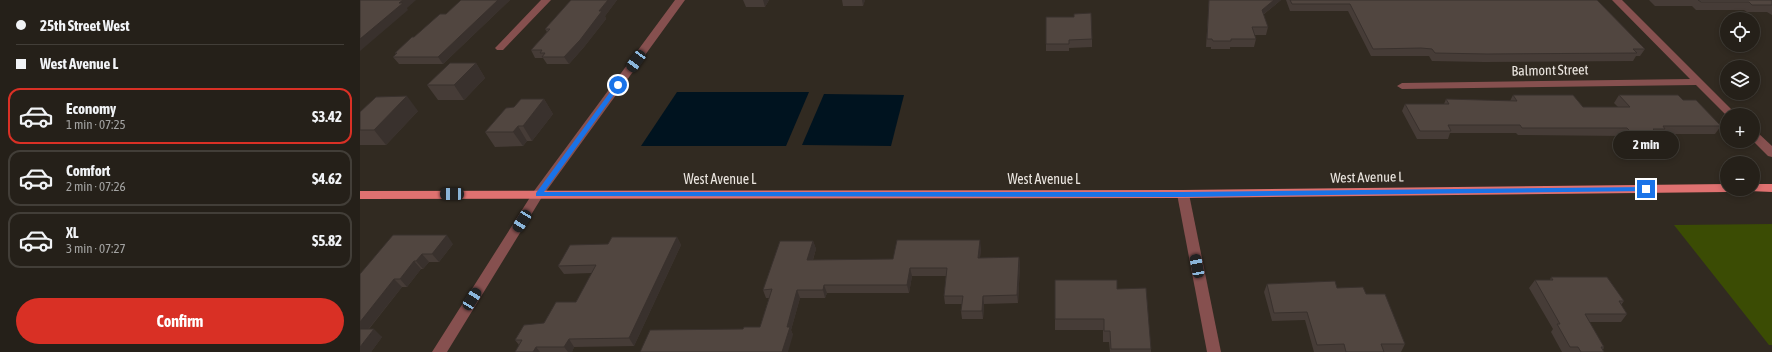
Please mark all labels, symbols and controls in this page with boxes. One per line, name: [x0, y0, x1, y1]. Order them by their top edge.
map controls: [1720, 12, 1760, 196]
button: locate: [1720, 12, 1760, 52]
text: 25th Street West: [40, 17, 130, 34]
car: [624, 48, 648, 74]
text: West Avenue L: [40, 55, 118, 72]
button: layers: [1720, 60, 1760, 100]
street label: Balmont Street: [1511, 61, 1589, 79]
route start: [609, 76, 627, 94]
icon: car: [18, 98, 54, 134]
text: Economy: [66, 100, 116, 117]
text: $3.42: [312, 108, 342, 125]
button: +: [1720, 108, 1760, 148]
text: 1 min · 07:25: [66, 117, 126, 132]
callout: 2 min: [1613, 131, 1679, 159]
text: 2 min: [1633, 137, 1659, 152]
button: −: [1720, 156, 1760, 196]
icon: car: [18, 160, 54, 196]
text: Comfort: [66, 162, 110, 179]
street label: West Avenue L: [1330, 168, 1404, 186]
text: $4.62: [312, 170, 342, 187]
street label: West Avenue L: [683, 171, 757, 187]
street label: West Avenue L: [1007, 171, 1081, 187]
text: 2 min · 07:26: [66, 179, 126, 194]
route end: [1637, 180, 1655, 198]
car: [440, 188, 464, 200]
car: [511, 208, 533, 234]
icon: car: [18, 222, 54, 258]
text: XL: [66, 224, 79, 241]
text: $5.82: [312, 232, 342, 249]
text: 3 min · 07:27: [66, 241, 126, 256]
car: [1189, 253, 1205, 279]
car: [461, 286, 483, 312]
button: Confirm: [16, 298, 344, 344]

